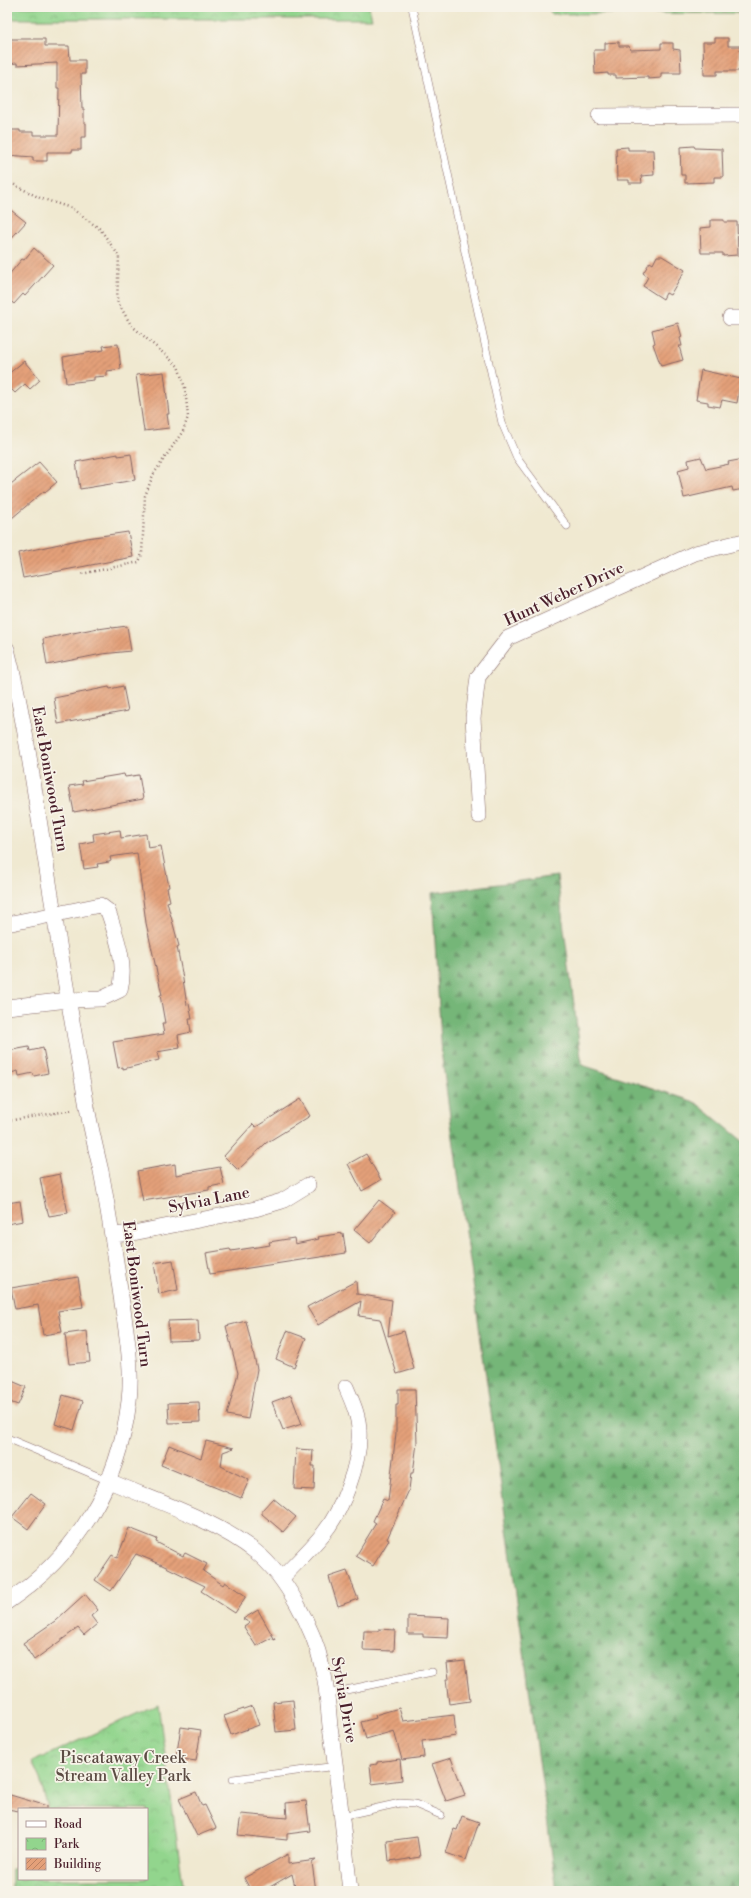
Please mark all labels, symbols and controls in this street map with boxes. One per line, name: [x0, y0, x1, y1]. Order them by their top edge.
street label: Hunt Weber Drive: [501, 557, 627, 631]
street label: East Boniwood Turn: [27, 705, 73, 854]
street label: Sylvia Lane: [167, 1182, 251, 1218]
street label: East Boniwood Turn: [118, 1220, 156, 1369]
street label: Sylvia Drive: [327, 1655, 361, 1745]
park label: Piscataway Creek Stream Valley Park: [55, 1748, 192, 1786]
legend: [18, 1808, 148, 1880]
text: Road: [54, 1817, 82, 1832]
text: Park: [54, 1837, 80, 1852]
text: Building: [53, 1857, 102, 1872]

